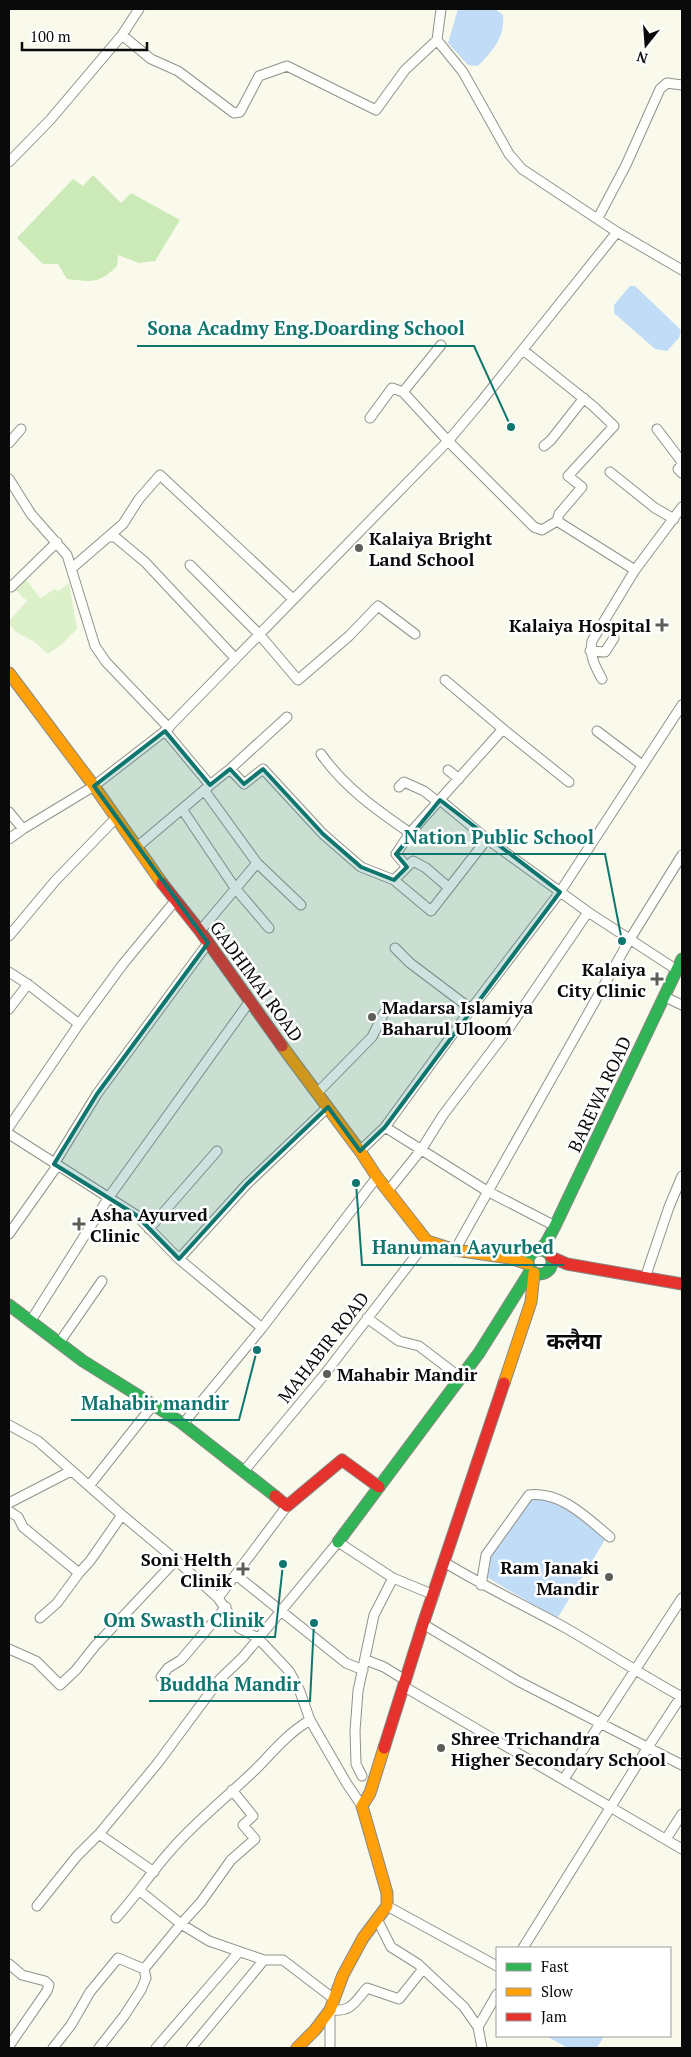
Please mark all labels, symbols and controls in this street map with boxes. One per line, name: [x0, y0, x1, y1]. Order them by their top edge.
scale bar: [22, 20, 148, 52]
north arrow: [621, 20, 671, 70]
text: 100 m: [30, 26, 71, 46]
text: N: [634, 47, 650, 69]
callout: Sona Acadmy Eng.Doarding School: [137, 312, 474, 346]
text: Sona Acadmy Eng.Doarding School: [147, 315, 465, 340]
place label: Kalaiya Bright Land School: [369, 526, 492, 571]
marker: Kalaiya Bright Land School: [353, 542, 365, 554]
place label: Kalaiya Hospital: [509, 613, 651, 637]
marker: Kalaiya Hospital: [655, 618, 669, 632]
callout: Nation Public School: [394, 820, 605, 854]
text: Nation Public School: [404, 824, 594, 849]
street label: GADHIMAI ROAD: [205, 916, 309, 1046]
place label: Kalaiya City Clinic: [557, 957, 646, 1002]
marker: Kalaiya City Clinic: [650, 972, 664, 986]
place label: Madarsa Islamiya Baharul Uloom: [382, 995, 533, 1040]
marker: Madarsa Islamiya Baharul Uloom: [366, 1011, 378, 1023]
street label: BAREWA ROAD: [562, 1032, 636, 1156]
place label: Asha Ayurved Clinic: [90, 1202, 208, 1247]
marker: Asha Ayurved Clinic: [72, 1217, 86, 1231]
callout: Hanuman Aayurbed: [362, 1231, 564, 1265]
text: Hanuman Aayurbed: [372, 1234, 555, 1259]
street label: MAHABIR ROAD: [272, 1286, 374, 1408]
district label: कलैया: [547, 1326, 602, 1355]
place label: Mahabir Mandir: [337, 1362, 478, 1386]
marker: Mahabir Mandir: [321, 1368, 333, 1380]
callout: Mahabir mandir: [71, 1386, 239, 1420]
text: Mahabir mandir: [81, 1390, 230, 1415]
place label: Soni Helth Clinik: [141, 1547, 233, 1592]
place label: Ram Janaki Mandir: [500, 1555, 599, 1600]
marker: Soni Helth Clinik: [236, 1562, 250, 1576]
marker: Ram Janaki Mandir: [603, 1571, 615, 1583]
callout: Om Swasth Clinik: [94, 1603, 275, 1637]
text: Om Swasth Clinik: [103, 1607, 266, 1632]
callout: Buddha Mandir: [149, 1667, 310, 1701]
text: Buddha Mandir: [159, 1671, 301, 1696]
place label: Shree Trichandra Higher Secondary School: [451, 1726, 666, 1771]
marker: Shree Trichandra Higher Secondary School: [435, 1742, 447, 1754]
legend: [496, 1947, 671, 2037]
text: Fast: [541, 1956, 569, 1976]
text: Slow: [541, 1981, 574, 2001]
text: Jam: [541, 2006, 567, 2026]

